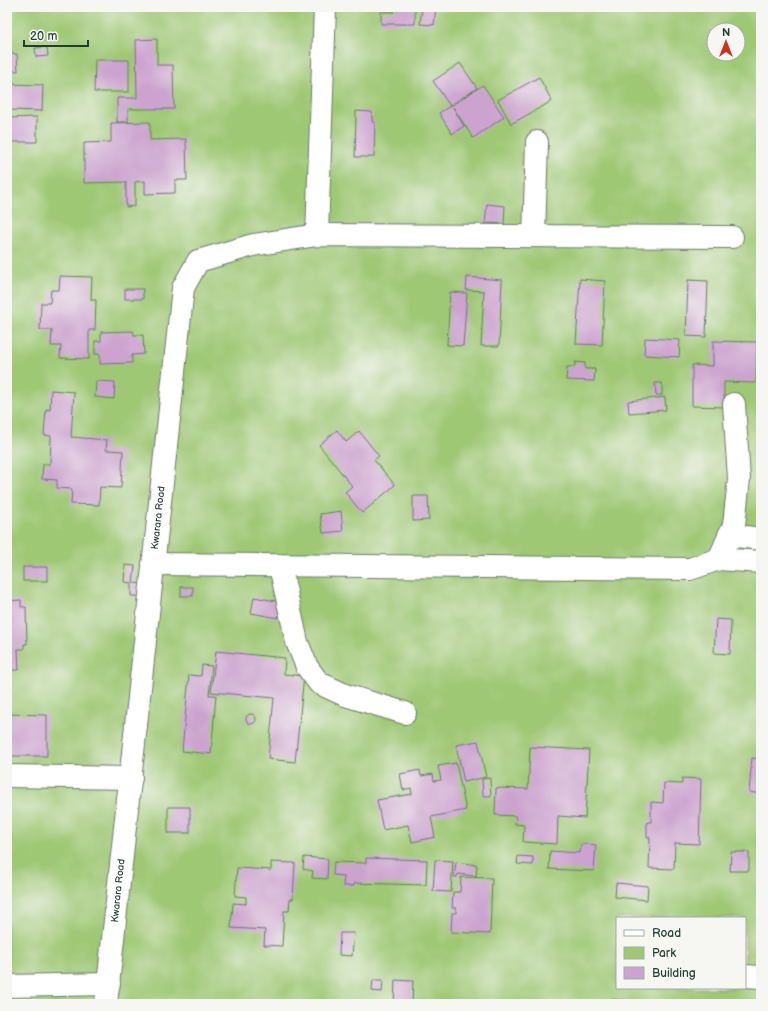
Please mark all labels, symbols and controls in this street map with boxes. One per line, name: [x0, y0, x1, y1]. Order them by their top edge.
scale bar: [24, 22, 88, 48]
north arrow: [706, 22, 746, 62]
text: N: [722, 26, 730, 39]
text: 20 m: [30, 29, 57, 44]
street label: Kwarara Road: [149, 485, 168, 550]
street label: Kwarara Road: [109, 858, 128, 923]
legend: [616, 917, 746, 989]
text: Road: [652, 926, 681, 941]
text: Park: [652, 946, 676, 961]
text: Building: [652, 966, 696, 981]

